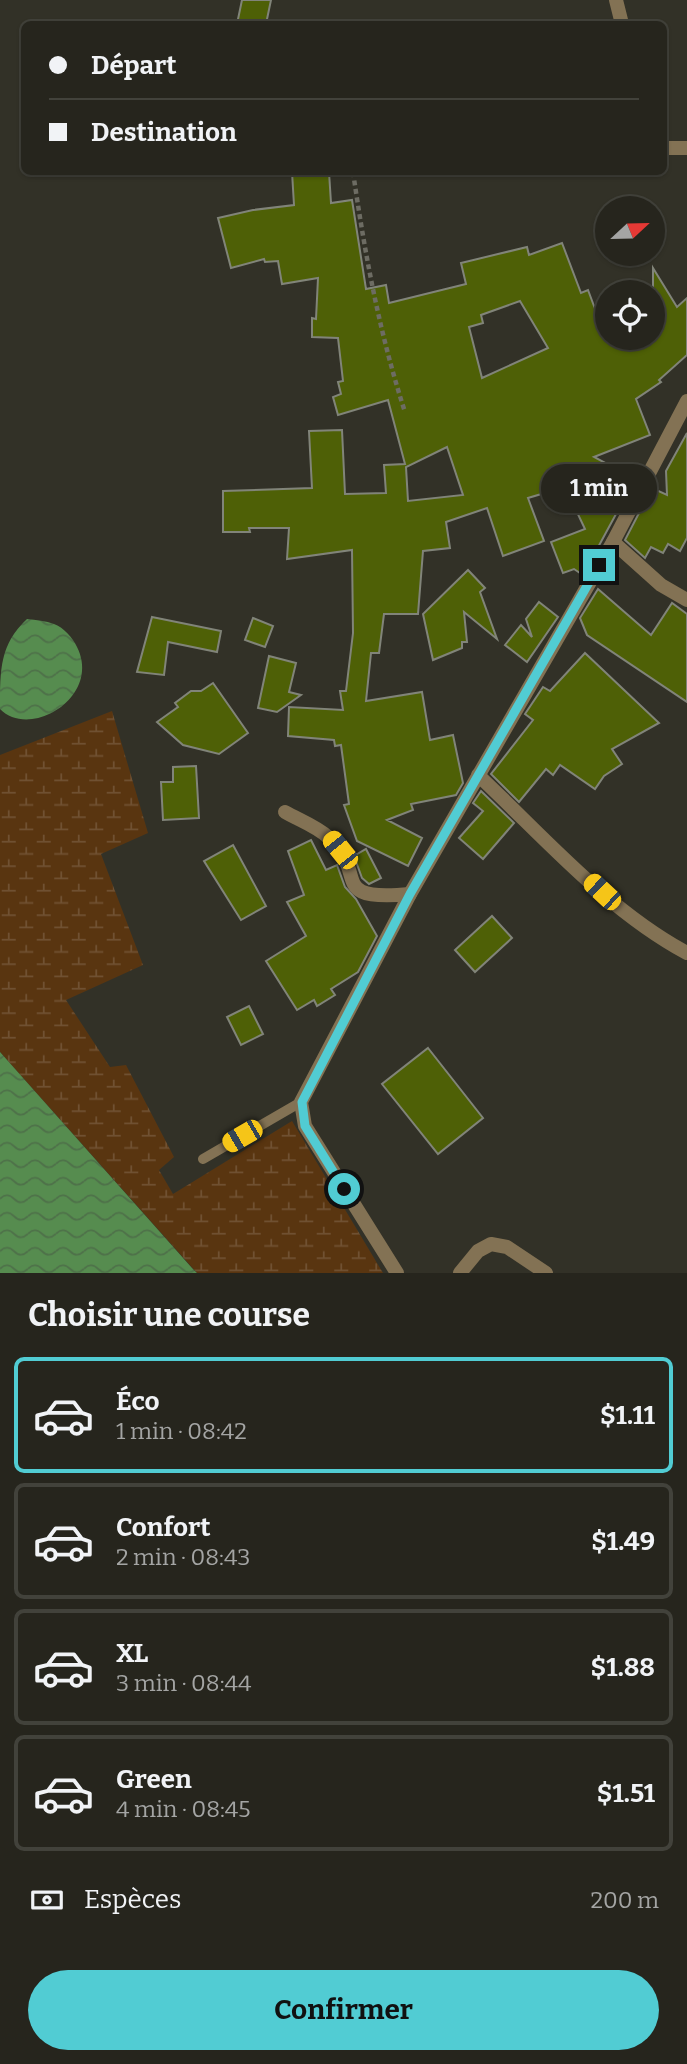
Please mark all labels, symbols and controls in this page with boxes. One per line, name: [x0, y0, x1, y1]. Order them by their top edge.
text: Départ: [91, 50, 177, 81]
text: Destination: [91, 117, 237, 148]
north arrow: [595, 196, 665, 266]
map controls: [595, 196, 665, 350]
button: locate: [595, 280, 665, 350]
callout: 1 min: [541, 463, 657, 512]
text: 1 min: [570, 474, 628, 502]
route end: [583, 549, 615, 581]
car: [319, 827, 362, 873]
car: [580, 870, 625, 914]
car: [219, 1116, 266, 1156]
route start: [328, 1173, 360, 1205]
text: Choisir une course: [28, 1296, 310, 1334]
icon: car: [32, 1384, 95, 1447]
text: Éco: [116, 1386, 159, 1417]
text: $1.11: [600, 1400, 655, 1431]
text: 1 min · 08:42: [116, 1417, 247, 1445]
icon: car: [32, 1510, 95, 1573]
text: Confort: [116, 1512, 211, 1543]
text: $1.49: [591, 1526, 655, 1557]
text: 2 min · 08:43: [116, 1543, 250, 1571]
icon: car: [32, 1636, 95, 1699]
text: XL: [116, 1638, 148, 1669]
text: $1.88: [591, 1652, 655, 1683]
text: 3 min · 08:44: [116, 1669, 252, 1697]
icon: car: [32, 1762, 95, 1825]
text: Green: [116, 1764, 192, 1795]
text: $1.51: [597, 1778, 655, 1809]
text: 4 min · 08:45: [116, 1795, 251, 1823]
icon: cash: [28, 1881, 66, 1919]
text: Espèces: [84, 1884, 181, 1915]
text: 200 m: [590, 1886, 659, 1914]
button: Confirmer: [28, 1970, 659, 2050]

